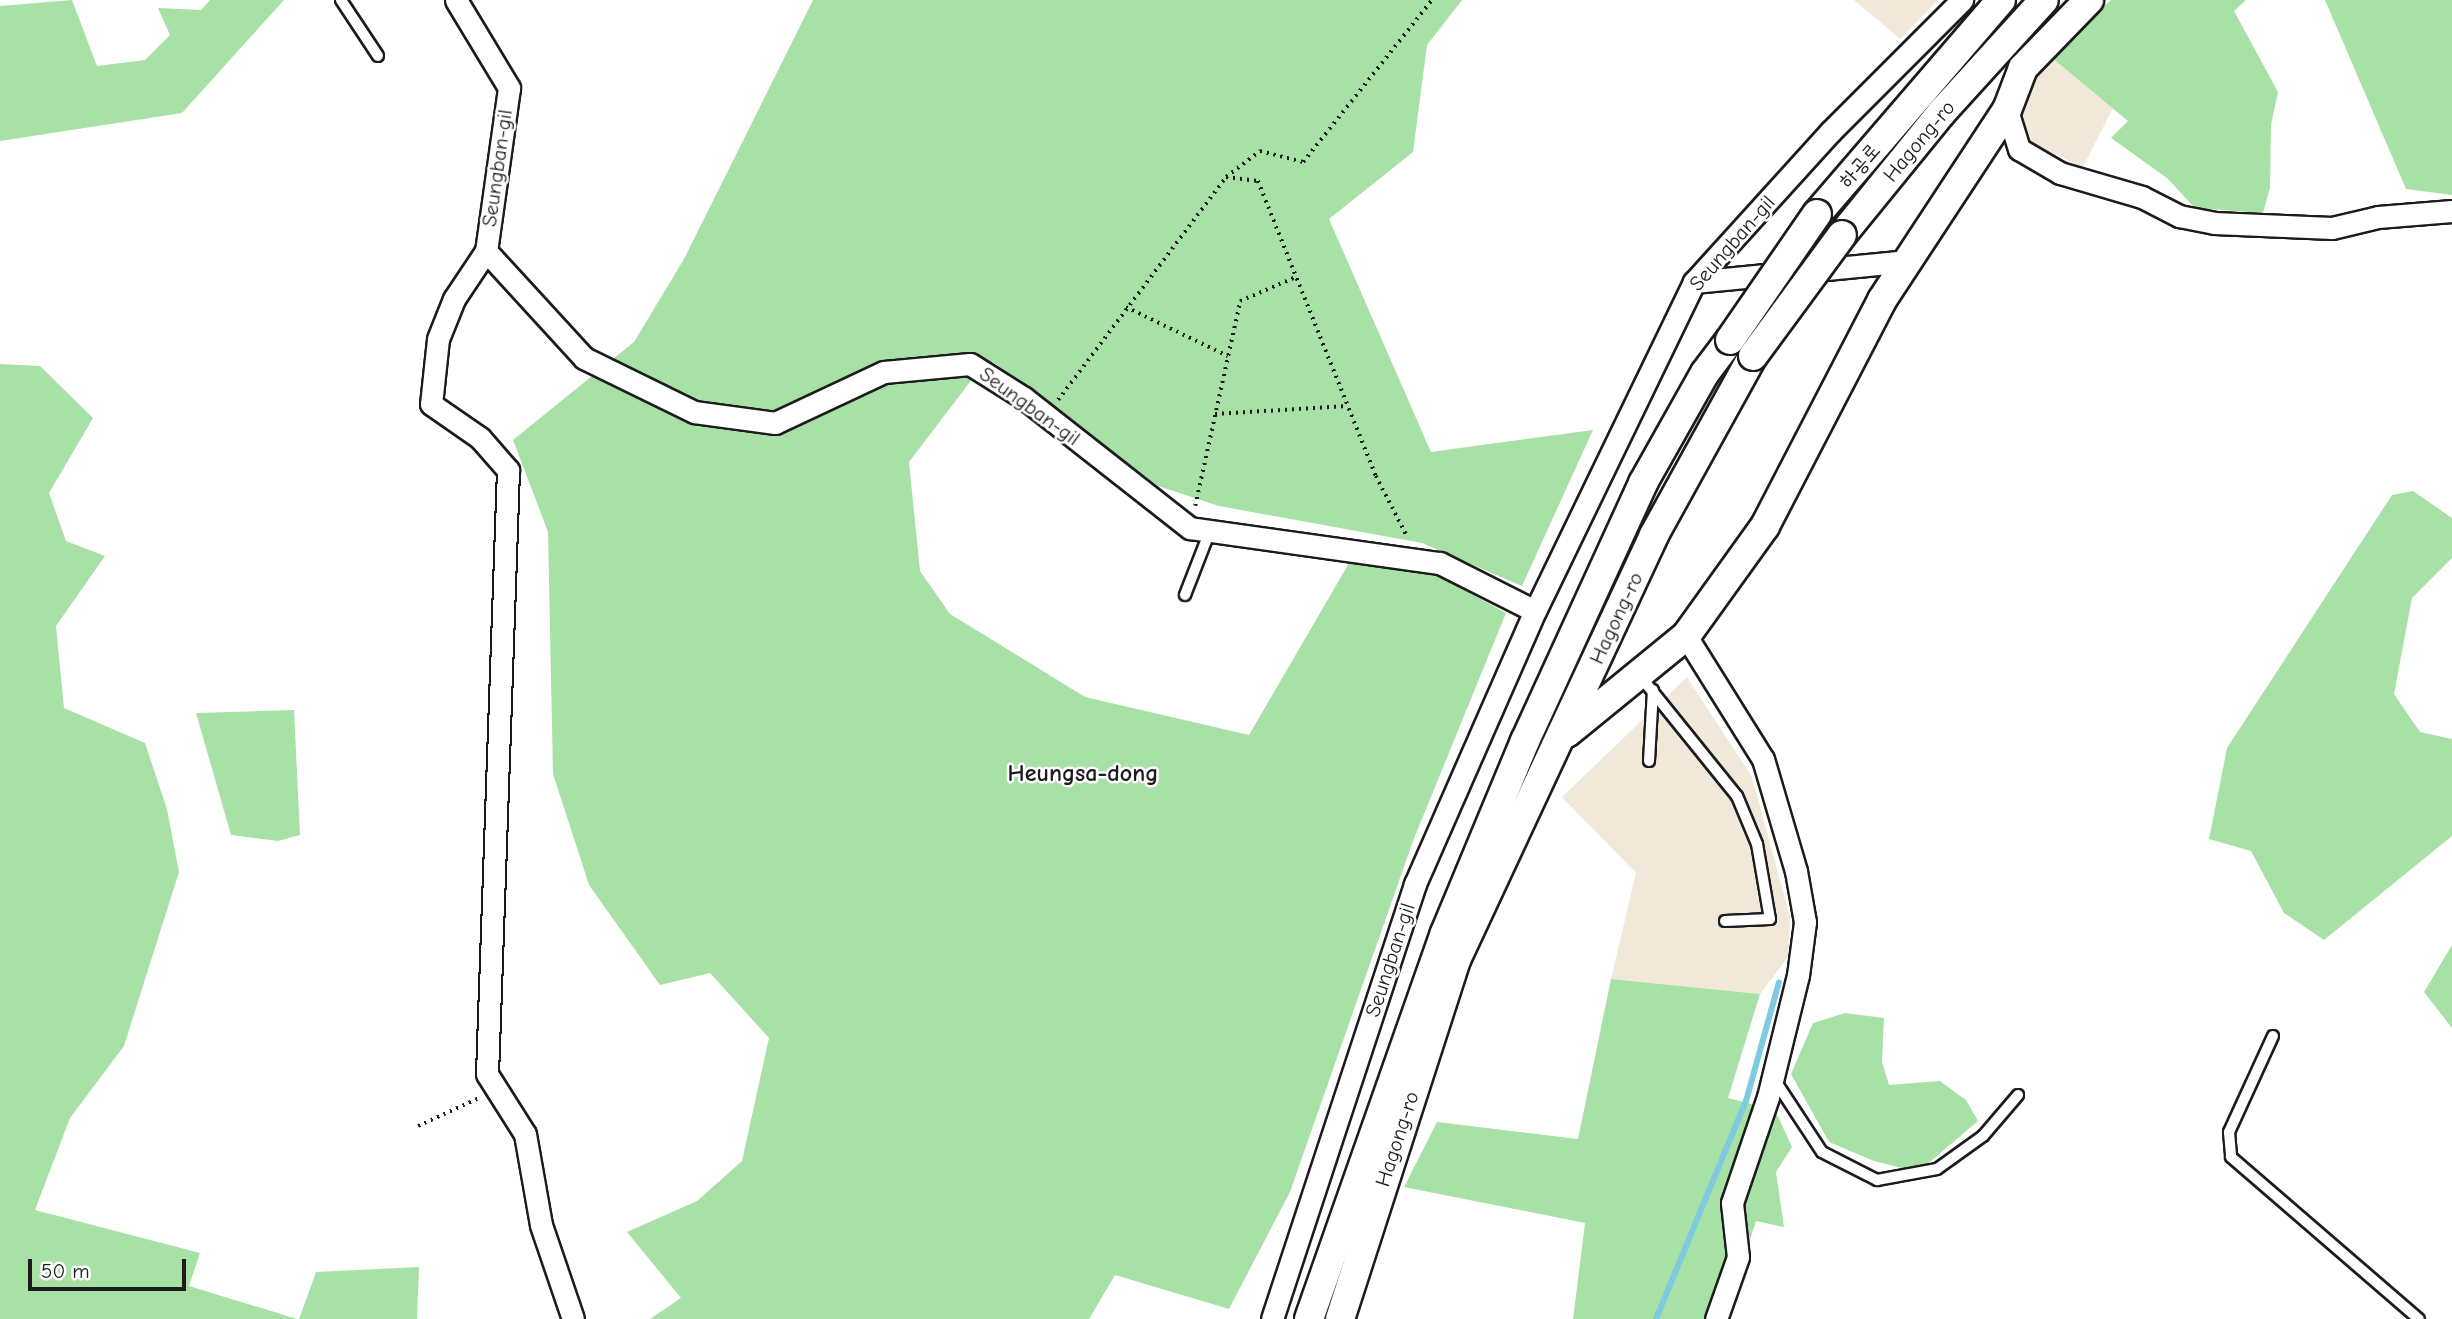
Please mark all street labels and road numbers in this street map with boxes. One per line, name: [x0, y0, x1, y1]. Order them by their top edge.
street label: Hagong-ro: [1878, 95, 1960, 187]
street label: Seungban-gil: [476, 108, 518, 228]
street label: 하공로: [1833, 138, 1885, 192]
street label: Seungban-gil: [1684, 190, 1780, 296]
street label: Seungban-gil: [975, 361, 1085, 451]
street label: Hagong-ro: [1584, 568, 1648, 668]
street label: Seungban-gil: [1360, 900, 1420, 1020]
street label: Hagong-ro: [1370, 1088, 1424, 1190]

